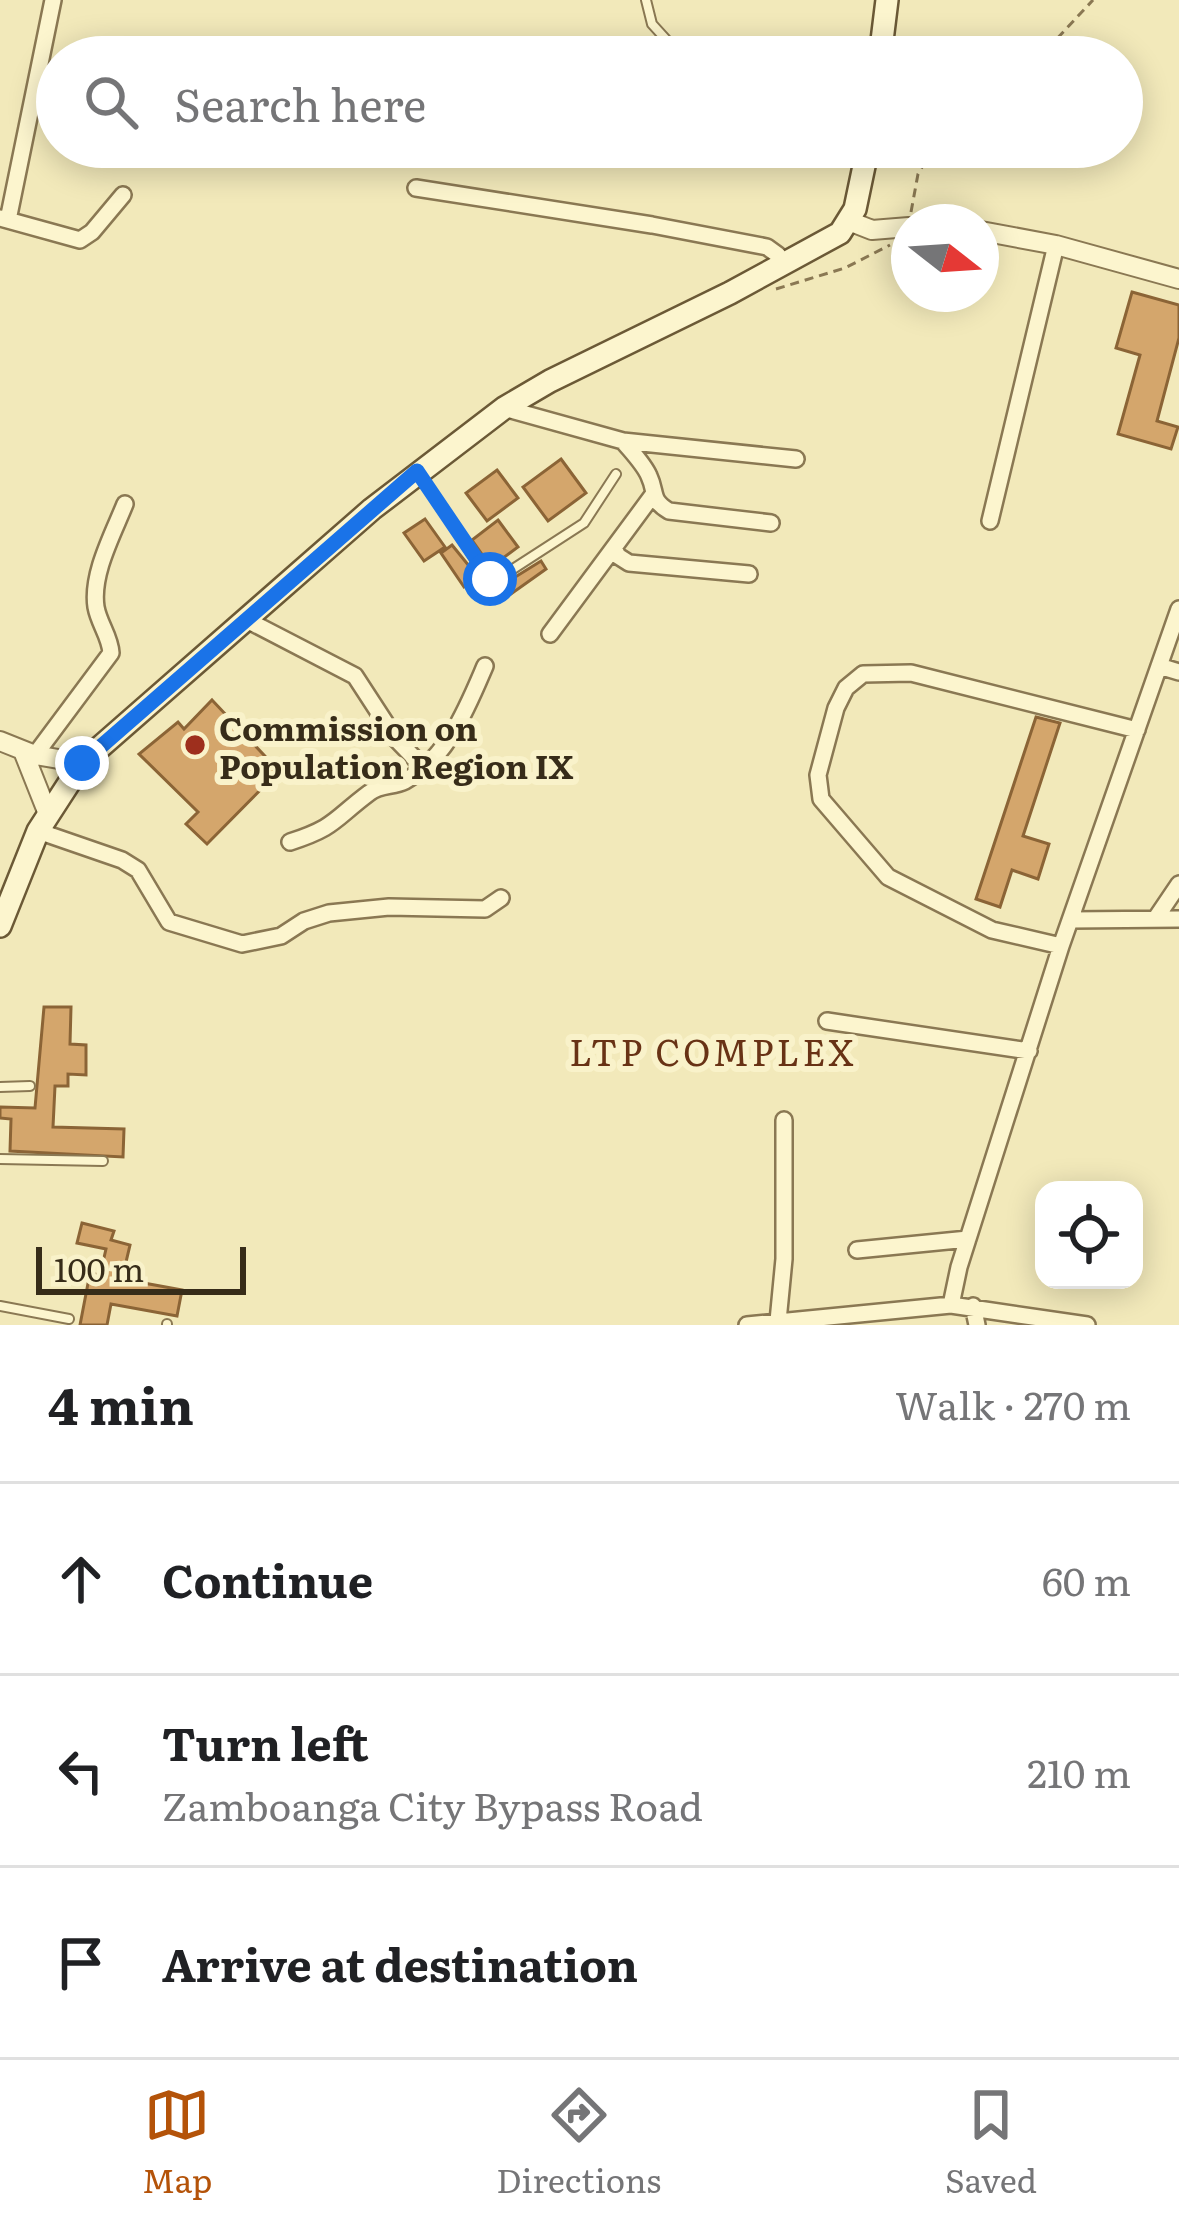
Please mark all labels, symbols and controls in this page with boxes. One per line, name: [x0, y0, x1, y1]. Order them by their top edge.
search box: [36, 36, 1143, 168]
icon: search: [78, 69, 144, 135]
text: Search here: [174, 69, 426, 136]
north arrow: [891, 204, 999, 312]
route start: [463, 552, 517, 606]
place label: Commission on Population Region IX: [219, 702, 574, 789]
marker: Commission on Population Region IX: [182, 732, 208, 758]
route end: [55, 736, 109, 790]
district label: LTP COMPLEX: [569, 1024, 857, 1077]
map controls: [1035, 1181, 1143, 1289]
button: locate: [1035, 1181, 1143, 1289]
scale bar: [36, 1241, 246, 1294]
text: 100 m: [54, 1243, 144, 1292]
text: 4 min: [48, 1365, 194, 1441]
text: Walk · 270 m: [895, 1374, 1131, 1432]
text: Continue: [162, 1545, 373, 1612]
icon: ahead: [48, 1546, 114, 1612]
text: 60 m: [1042, 1550, 1131, 1608]
text: Turn left: [162, 1708, 369, 1775]
icon: left: [48, 1738, 114, 1804]
text: 210 m: [1027, 1742, 1131, 1800]
text: Zamboanga City Bypass Road: [162, 1775, 703, 1833]
text: Arrive at destination: [162, 1929, 638, 1996]
icon: arrive: [48, 1930, 114, 1996]
tab: Map: [142, 2082, 212, 2203]
tab: Directions: [496, 2082, 661, 2203]
tab: Saved: [945, 2082, 1037, 2203]

